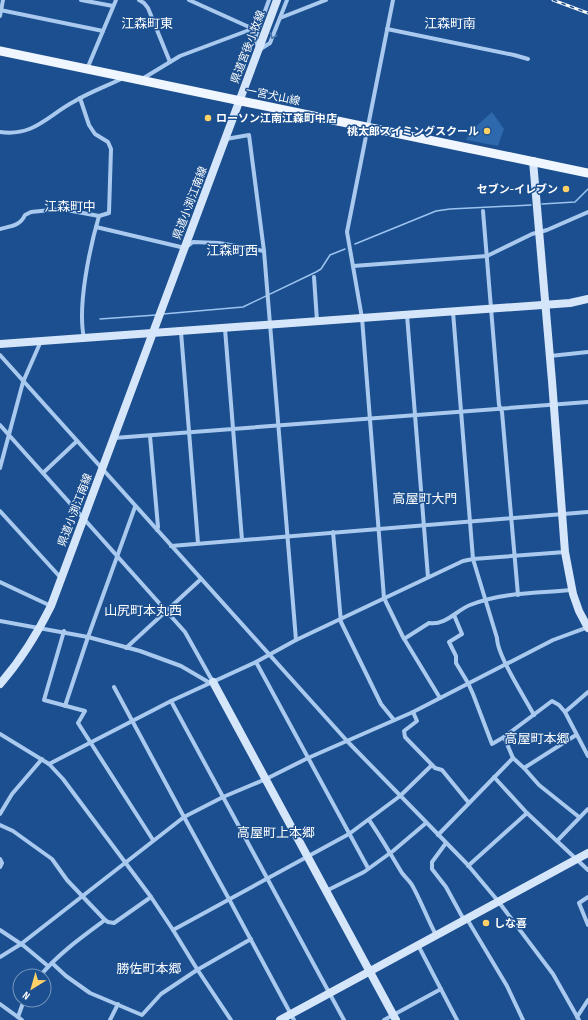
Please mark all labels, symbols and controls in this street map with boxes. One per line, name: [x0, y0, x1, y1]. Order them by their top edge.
street label: 県道宮後小牧線: [228, 9, 268, 85]
district label: 江森町東: [121, 16, 173, 32]
district label: 江森町南: [424, 16, 476, 32]
one-way arrow: [269, 33, 277, 40]
street label: 一宮犬山線: [245, 84, 301, 108]
place label: ローソン江南江森町中店: [216, 112, 337, 125]
marker: ローソン江南江森町中店: [203, 113, 213, 123]
place label: 桃太郎スイミングスクール: [347, 125, 479, 138]
marker: 桃太郎スイミングスクール: [482, 126, 492, 136]
street label: 県道小渕江南線: [170, 165, 210, 241]
place label: セブン-イレブン: [477, 183, 558, 196]
marker: セブン-イレブン: [561, 184, 571, 194]
district label: 江森町中: [44, 199, 96, 215]
district label: 江森町西: [206, 243, 258, 259]
street label: 県道小渕江南線: [55, 472, 95, 548]
district label: 高屋町大門: [392, 491, 458, 507]
district label: 山尻町本丸西: [104, 603, 182, 619]
district label: 高屋町本郷: [504, 731, 570, 747]
district label: 高屋町上本郷: [237, 825, 315, 841]
place label: しな喜: [494, 917, 527, 930]
marker: しな喜: [481, 918, 491, 928]
district label: 勝佐町本郷: [116, 961, 182, 977]
north arrow: [12, 968, 52, 1008]
text: N: [20, 989, 33, 1003]

